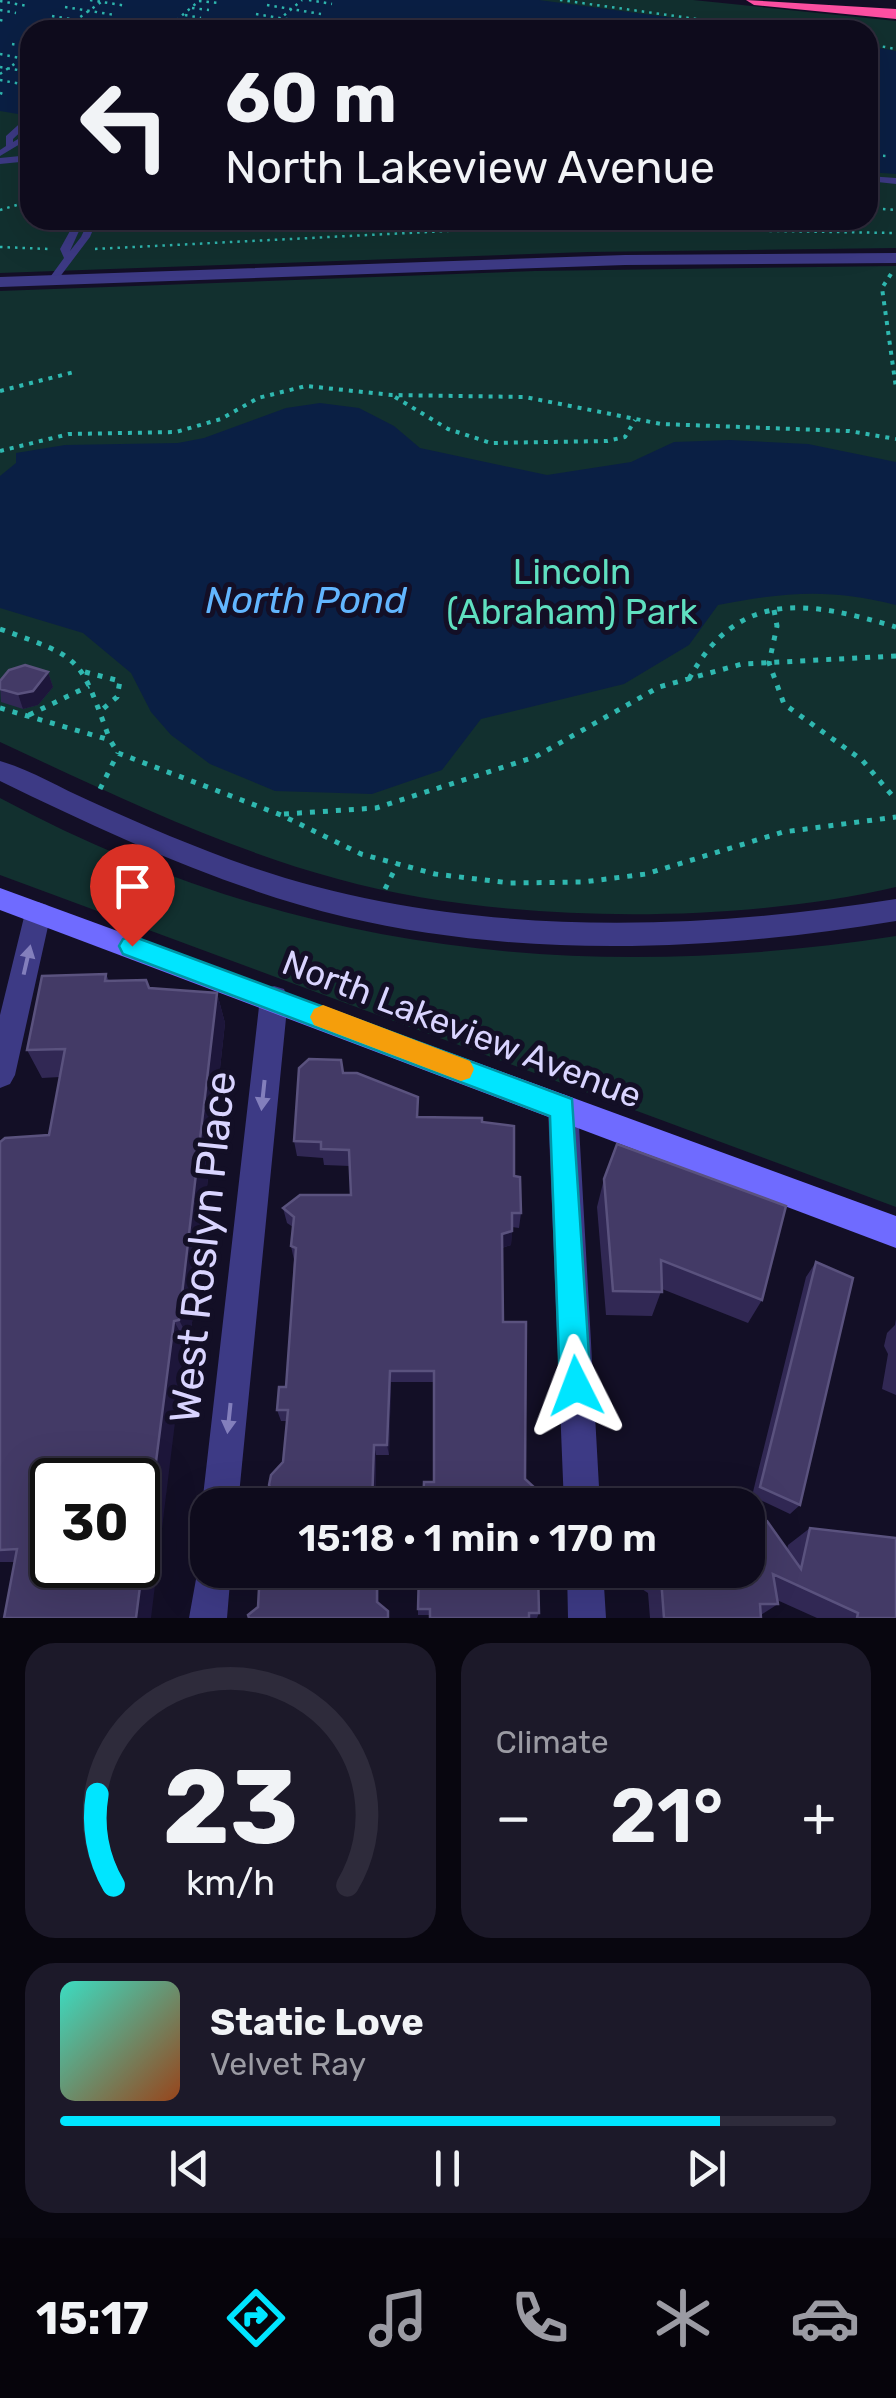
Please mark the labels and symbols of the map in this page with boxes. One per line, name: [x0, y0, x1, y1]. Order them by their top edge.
park label: Lincoln (Abraham) Park: [446, 551, 698, 633]
water label: North Pond: [205, 577, 407, 623]
pin: [90, 844, 175, 947]
street label: North Lakeview Avenue: [277, 941, 647, 1117]
one-way arrow: [20, 944, 35, 975]
street label: West Roslyn Place: [160, 1069, 246, 1425]
one-way arrow: [255, 1079, 271, 1111]
position arrow: [524, 1334, 628, 1438]
one-way arrow: [221, 1403, 237, 1434]
speed limit sign: 30: [30, 1458, 160, 1588]

